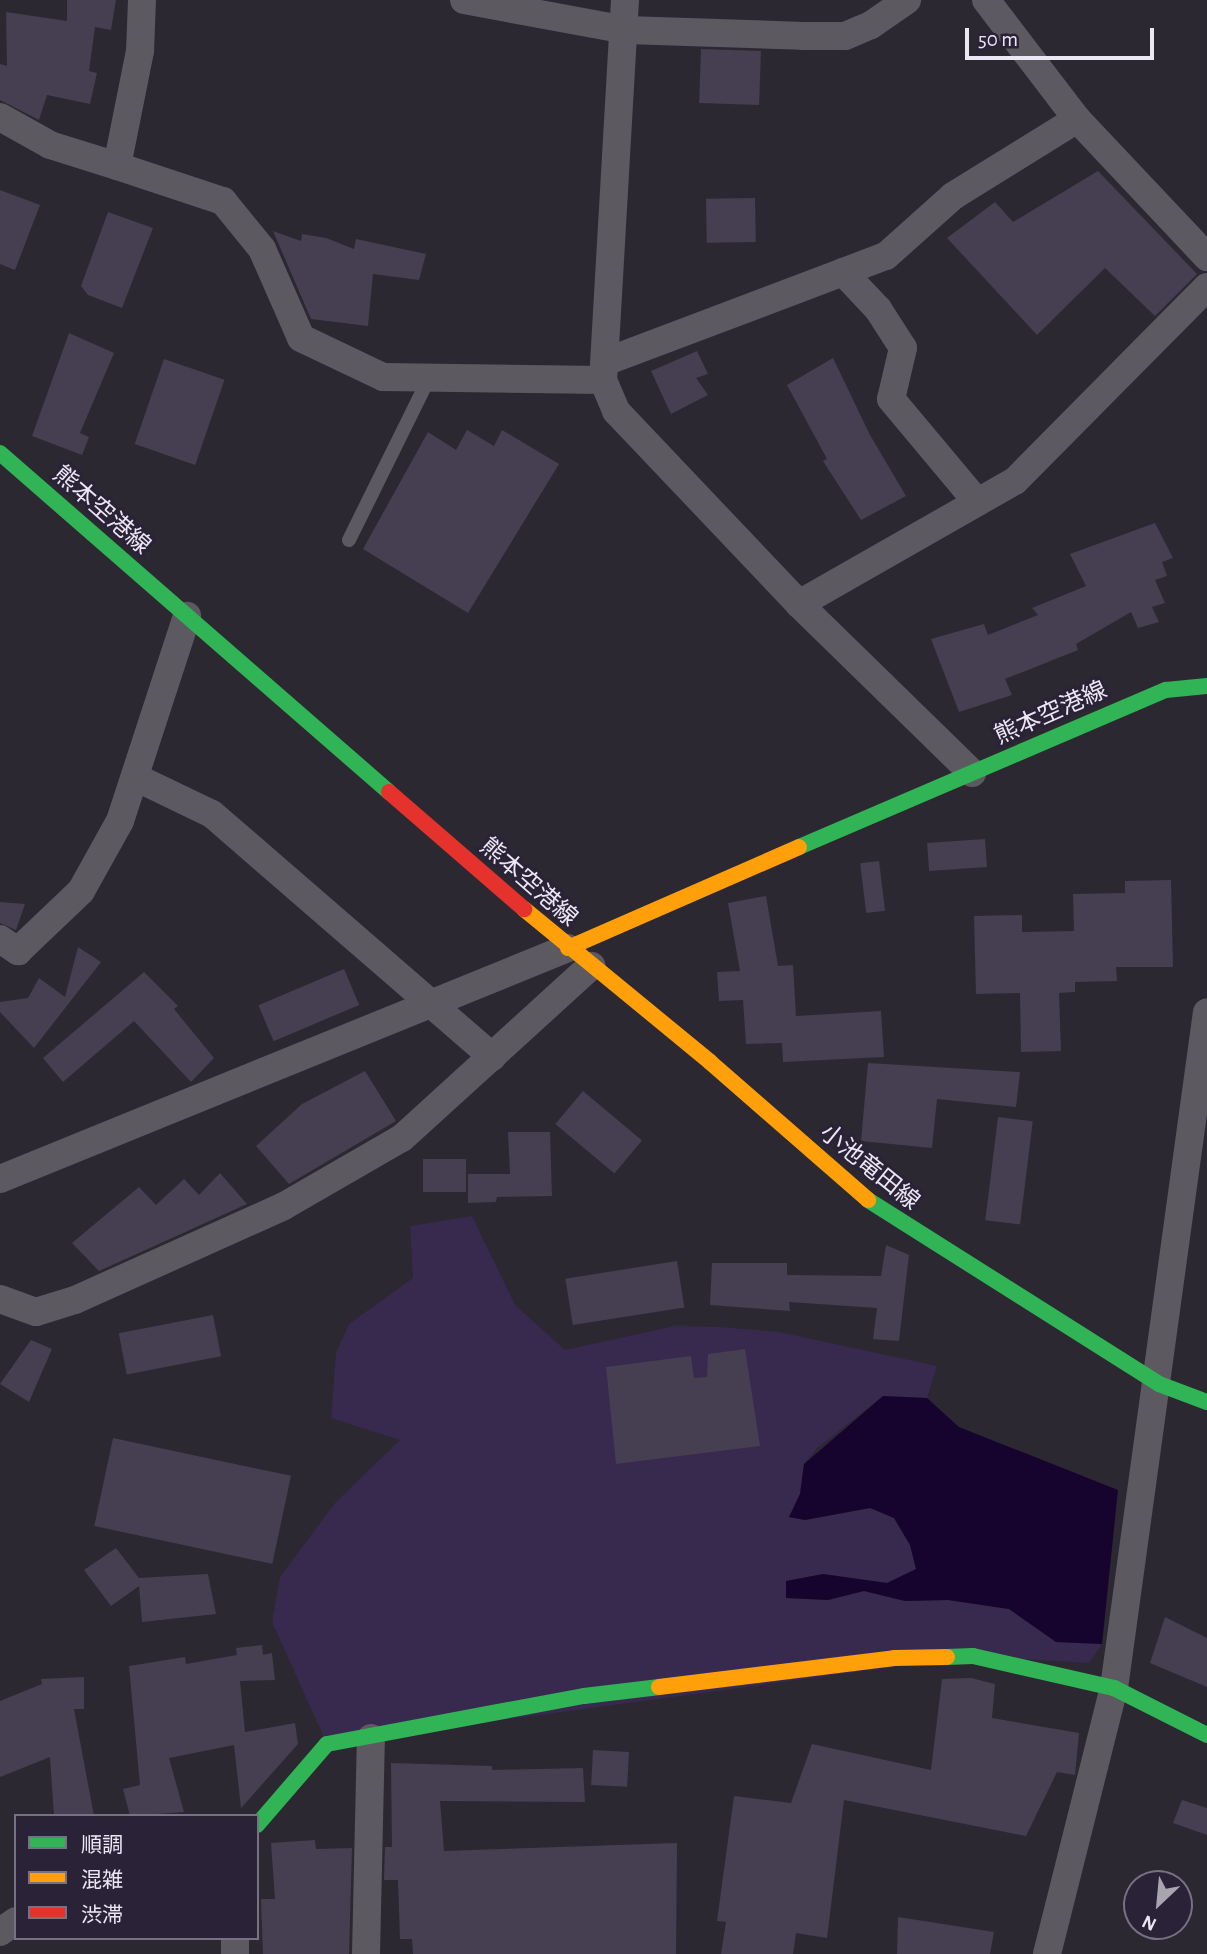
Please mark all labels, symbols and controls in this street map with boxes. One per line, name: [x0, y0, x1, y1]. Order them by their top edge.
scale bar: [969, 14, 1158, 58]
text: 50 m: [978, 29, 1018, 50]
street label: 熊本空港線: [46, 461, 156, 561]
street label: 熊本空港線: [990, 676, 1112, 752]
street label: 熊本空港線: [473, 833, 583, 933]
street label: 小池竜田線: [813, 1119, 925, 1217]
legend: [14, 1814, 259, 1940]
text: 順調: [81, 1835, 123, 1856]
text: 混雑: [81, 1870, 123, 1891]
north arrow: [1123, 1870, 1193, 1940]
text: 渋滞: [81, 1905, 123, 1926]
text: N: [1139, 1911, 1160, 1934]

